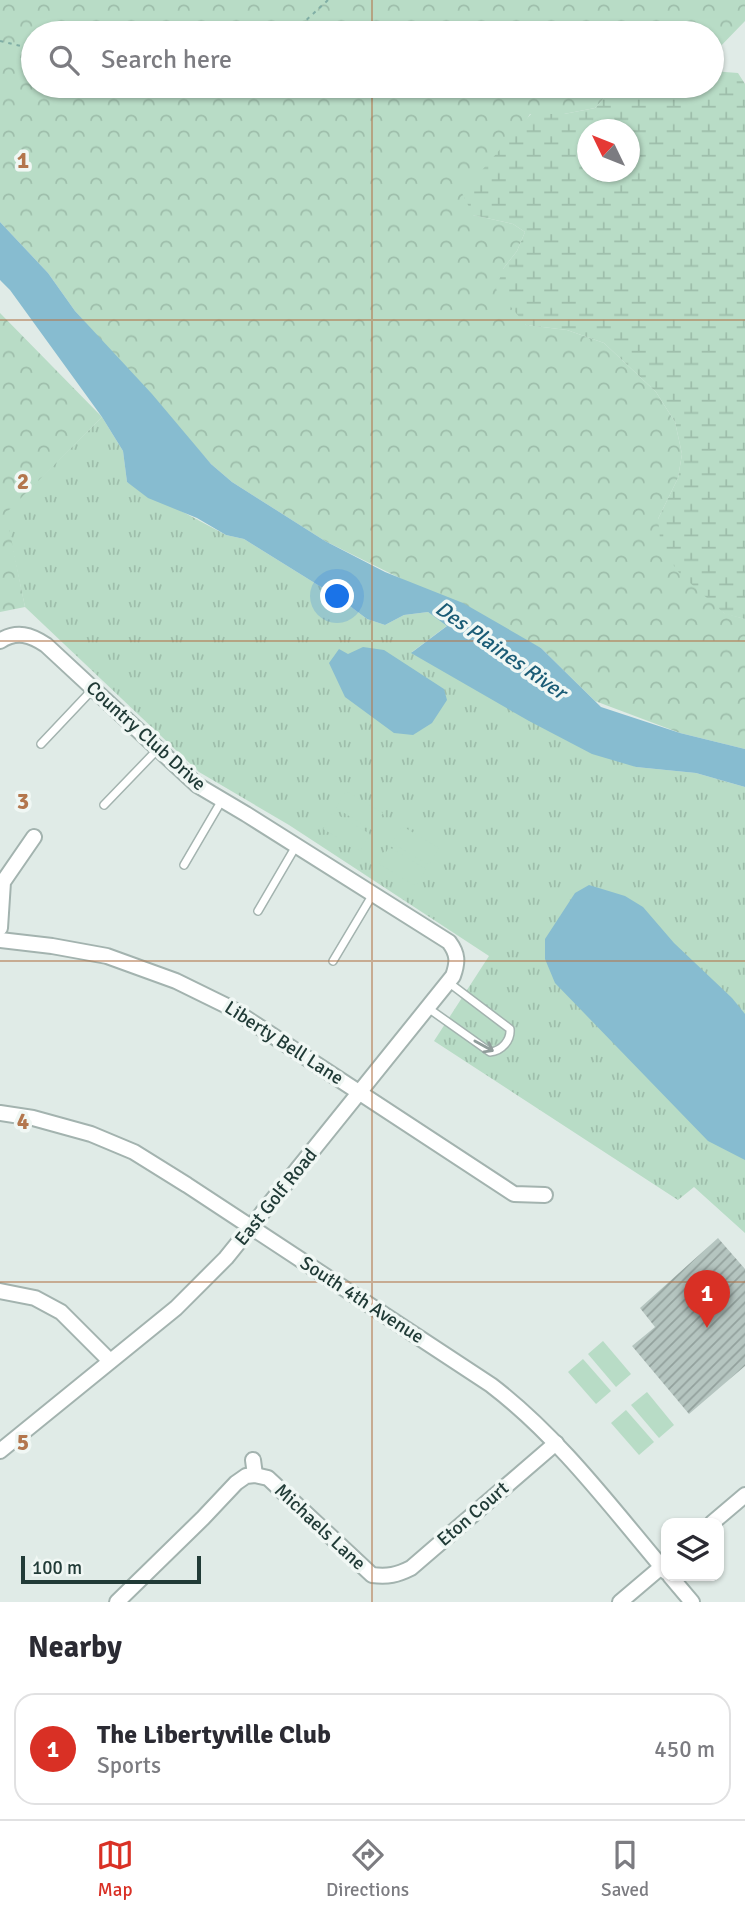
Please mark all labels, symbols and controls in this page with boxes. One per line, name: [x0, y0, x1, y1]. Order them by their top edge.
search box: [21, 21, 724, 98]
icon: search: [45, 41, 83, 79]
text: Search here: [101, 44, 232, 76]
north arrow: [577, 119, 640, 182]
text: 1: [17, 146, 29, 175]
text: 2: [17, 467, 29, 496]
your location: [320, 579, 354, 613]
water label: Des Plaines River: [431, 595, 574, 707]
street label: Country Club Drive: [81, 676, 211, 796]
text: 3: [17, 787, 29, 816]
street label: Liberty Bell Lane: [220, 996, 348, 1090]
one-way arrow: [473, 1039, 493, 1053]
text: 4: [17, 1107, 29, 1136]
street label: East Golf Road: [229, 1144, 323, 1250]
street label: South 4th Avenue: [296, 1251, 428, 1349]
pin: 1: [684, 1270, 730, 1328]
text: 5: [17, 1428, 29, 1457]
street label: Eton Court: [432, 1476, 514, 1552]
street label: Michaels Lane: [269, 1479, 371, 1575]
map controls: [661, 1518, 724, 1581]
button: layers: [661, 1518, 724, 1581]
scale bar: [21, 1553, 201, 1585]
text: 100 m: [32, 1556, 82, 1580]
text: Nearby: [28, 1629, 122, 1666]
text: The Libertyville Club: [97, 1719, 331, 1751]
text: 1: [47, 1735, 59, 1764]
text: 450 m: [654, 1735, 715, 1764]
text: Sports: [97, 1751, 161, 1780]
tab: Map: [96, 1836, 134, 1902]
tab: Directions: [326, 1836, 409, 1902]
tab: Saved: [601, 1836, 649, 1902]

